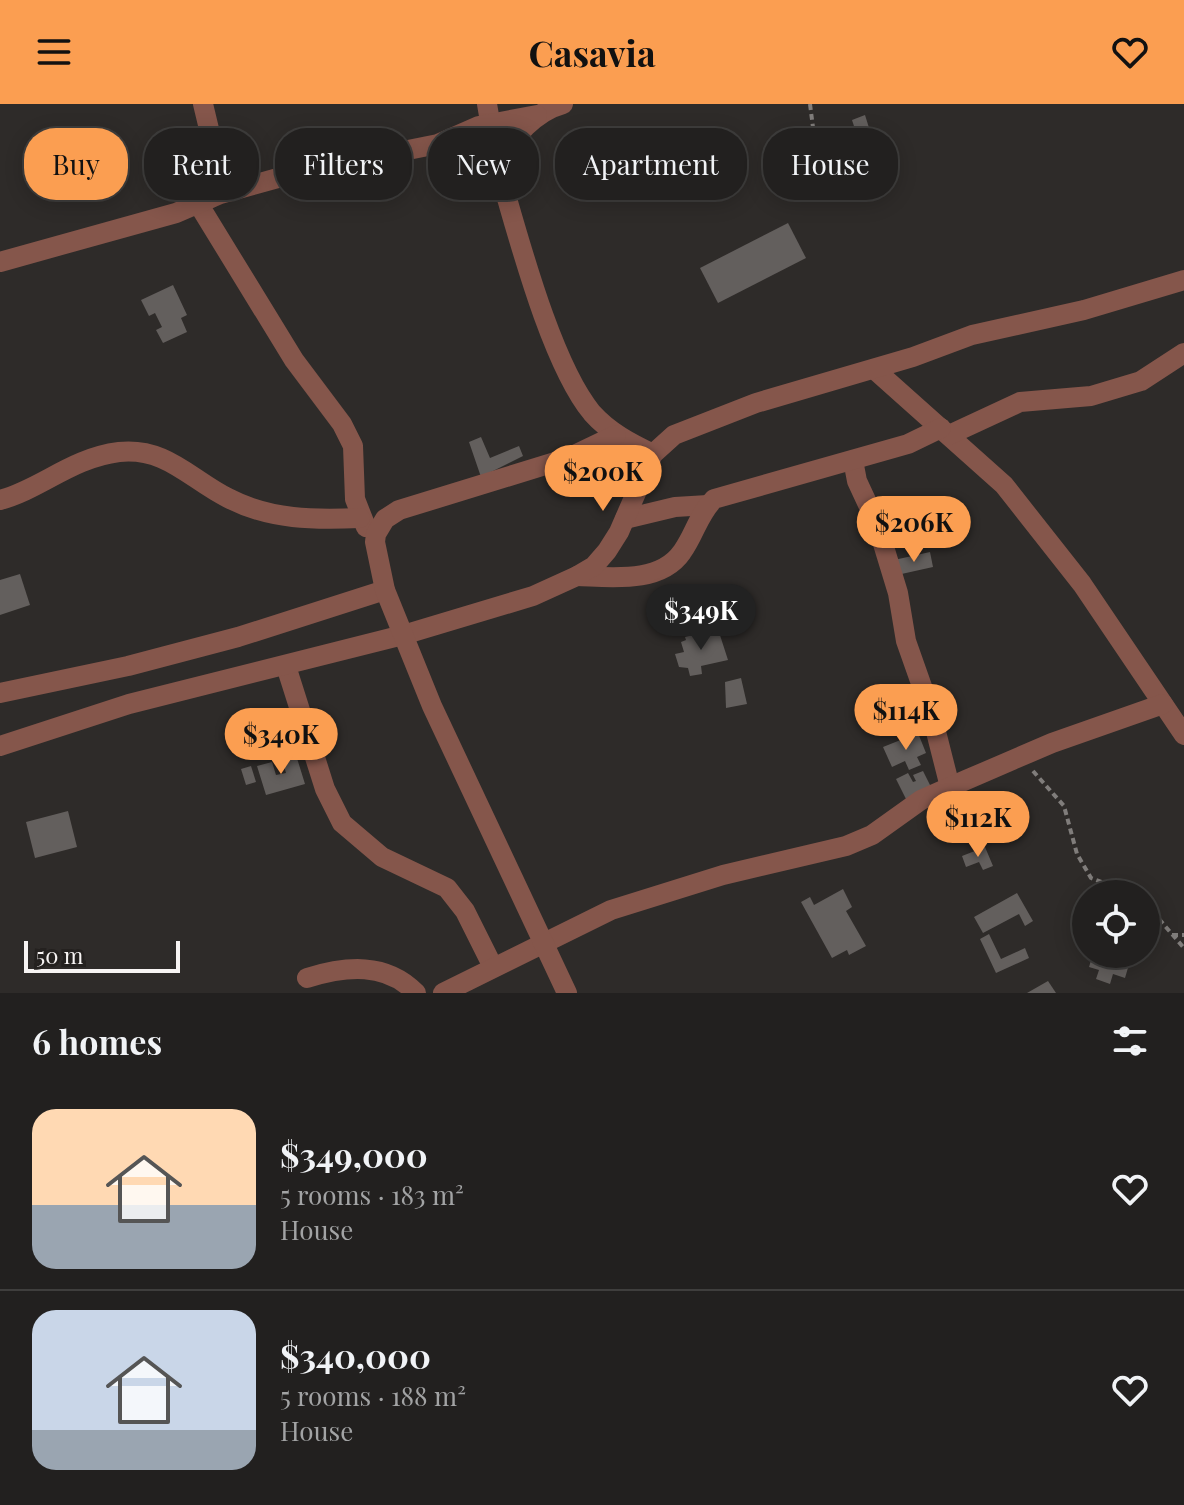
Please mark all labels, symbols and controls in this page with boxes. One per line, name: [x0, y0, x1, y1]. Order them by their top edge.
text: Casavia: [528, 28, 656, 76]
icon: menu: [32, 30, 76, 74]
icon: heart: [1108, 30, 1152, 74]
chip: Buy: [24, 128, 128, 200]
chip: Rent: [144, 128, 259, 200]
chip: Filters: [275, 128, 412, 200]
chip: New: [428, 128, 539, 200]
chip: Apartment: [555, 128, 747, 200]
chip: House: [763, 128, 898, 200]
pin: $200K: [547, 445, 659, 513]
text: $200K: [563, 453, 643, 488]
pin: $206K: [858, 496, 970, 564]
text: $206K: [875, 504, 953, 539]
pin: $349K: [645, 584, 757, 652]
text: $349K: [664, 592, 738, 627]
pin: $114K: [850, 684, 962, 752]
text: $114K: [872, 692, 940, 727]
pin: $340K: [225, 708, 337, 776]
text: $340K: [243, 716, 319, 751]
pin: $112K: [922, 791, 1034, 859]
text: $112K: [944, 799, 1012, 834]
map controls: [1072, 880, 1160, 968]
button: locate: [1072, 880, 1160, 968]
scale bar: [24, 937, 180, 973]
text: 50 m: [36, 940, 83, 970]
text: 6 homes: [32, 1018, 162, 1064]
icon: filters: [1108, 1019, 1152, 1063]
text: $349,000: [280, 1131, 428, 1177]
icon: home: [96, 1141, 192, 1237]
icon: heart: [1108, 1167, 1152, 1211]
text: 5 rooms · 183 m²: [280, 1177, 464, 1212]
text: House: [280, 1212, 353, 1247]
text: $340,000: [280, 1332, 431, 1378]
icon: home: [96, 1342, 192, 1438]
icon: heart: [1108, 1368, 1152, 1412]
text: 5 rooms · 188 m²: [280, 1378, 466, 1413]
text: House: [280, 1413, 353, 1448]

